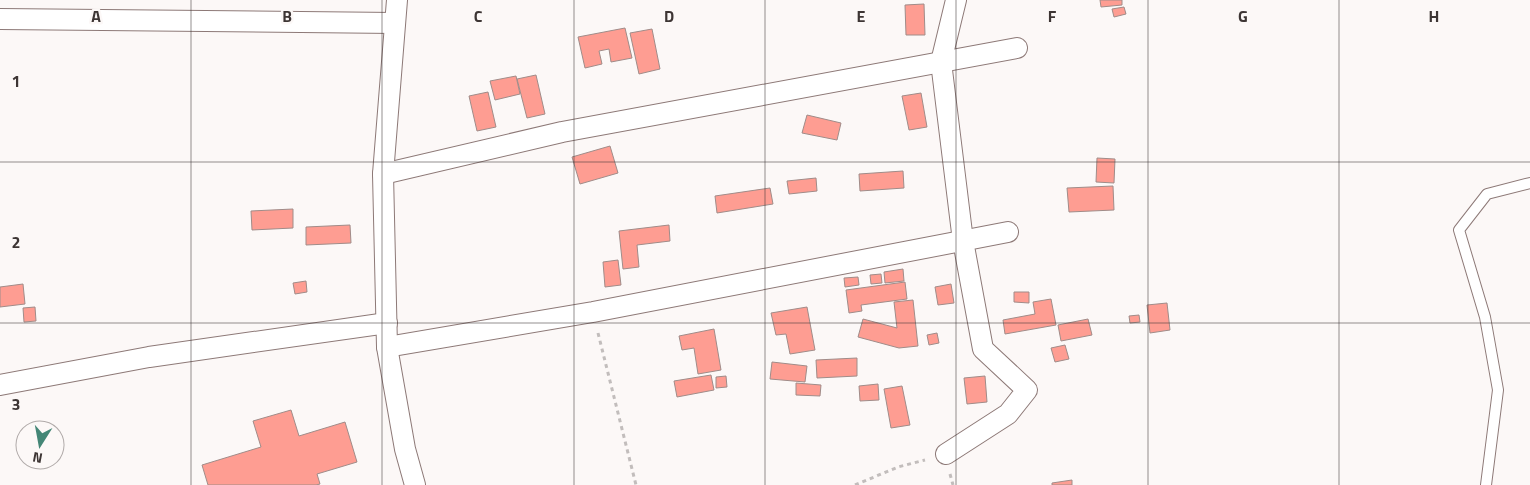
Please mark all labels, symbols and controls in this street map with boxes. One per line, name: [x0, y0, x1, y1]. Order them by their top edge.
text: A: [91, 4, 101, 28]
text: B: [282, 4, 292, 28]
text: C: [474, 4, 483, 28]
text: D: [664, 4, 674, 28]
text: E: [857, 4, 866, 28]
text: F: [1048, 4, 1057, 28]
text: G: [1238, 4, 1248, 28]
text: H: [1429, 4, 1439, 28]
text: 1: [12, 69, 20, 93]
text: 2: [12, 230, 20, 254]
text: 3: [12, 392, 20, 416]
north arrow: [15, 420, 65, 470]
text: N: [31, 447, 44, 469]

